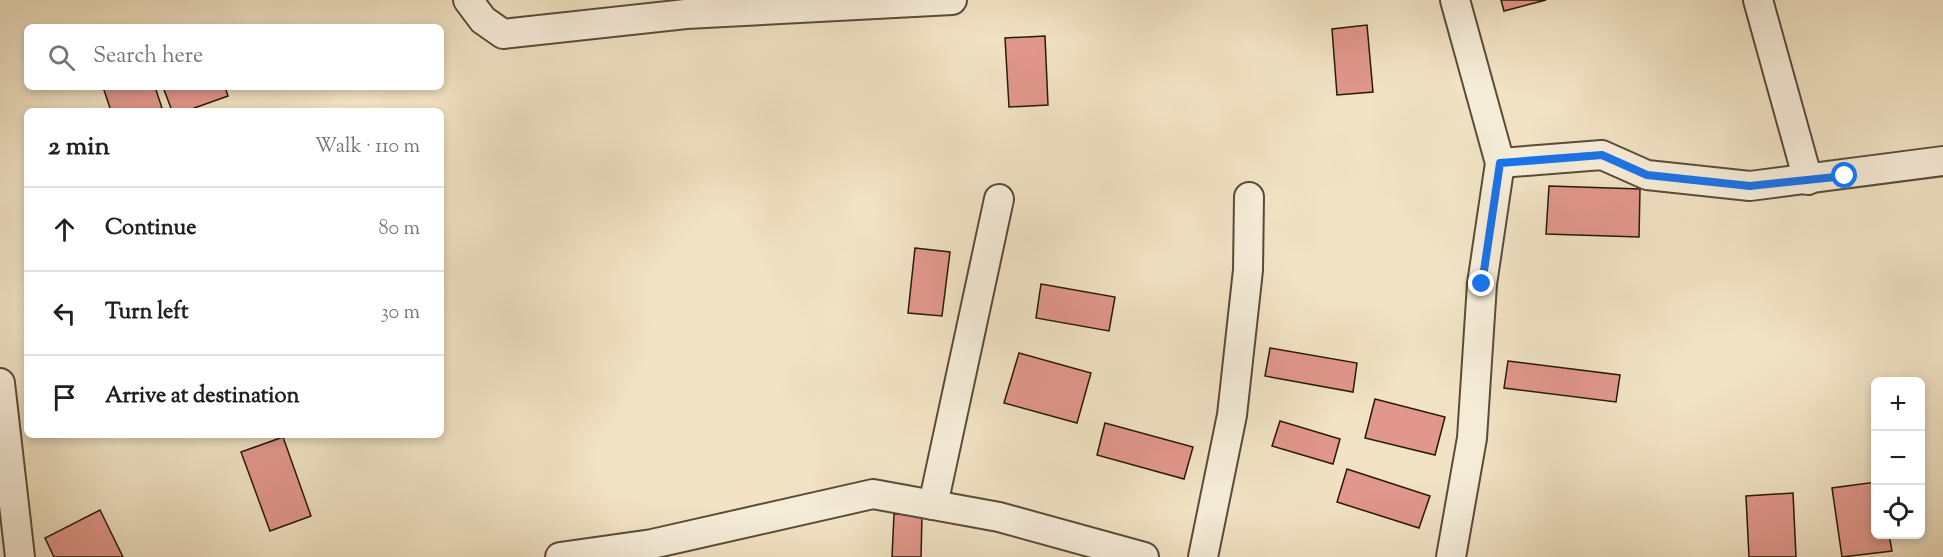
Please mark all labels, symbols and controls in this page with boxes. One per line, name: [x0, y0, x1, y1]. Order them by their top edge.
search box: [24, 24, 444, 90]
icon: search: [45, 41, 78, 74]
text: Search here: [93, 41, 203, 73]
text: 2 min: [48, 129, 110, 166]
text: Walk · 110 m: [315, 133, 420, 162]
route start: [1831, 162, 1857, 188]
icon: ahead: [48, 213, 81, 246]
text: Continue: [105, 213, 196, 245]
text: 80 m: [379, 215, 420, 244]
route end: [1468, 270, 1494, 296]
icon: left: [48, 297, 81, 330]
text: Turn left: [105, 297, 188, 329]
text: 30 m: [381, 299, 420, 328]
map controls: [1871, 377, 1925, 539]
button: +: [1871, 377, 1925, 431]
icon: arrive: [48, 381, 81, 414]
text: Arrive at destination: [105, 381, 300, 413]
button: −: [1871, 431, 1925, 485]
button: locate: [1871, 485, 1925, 539]

